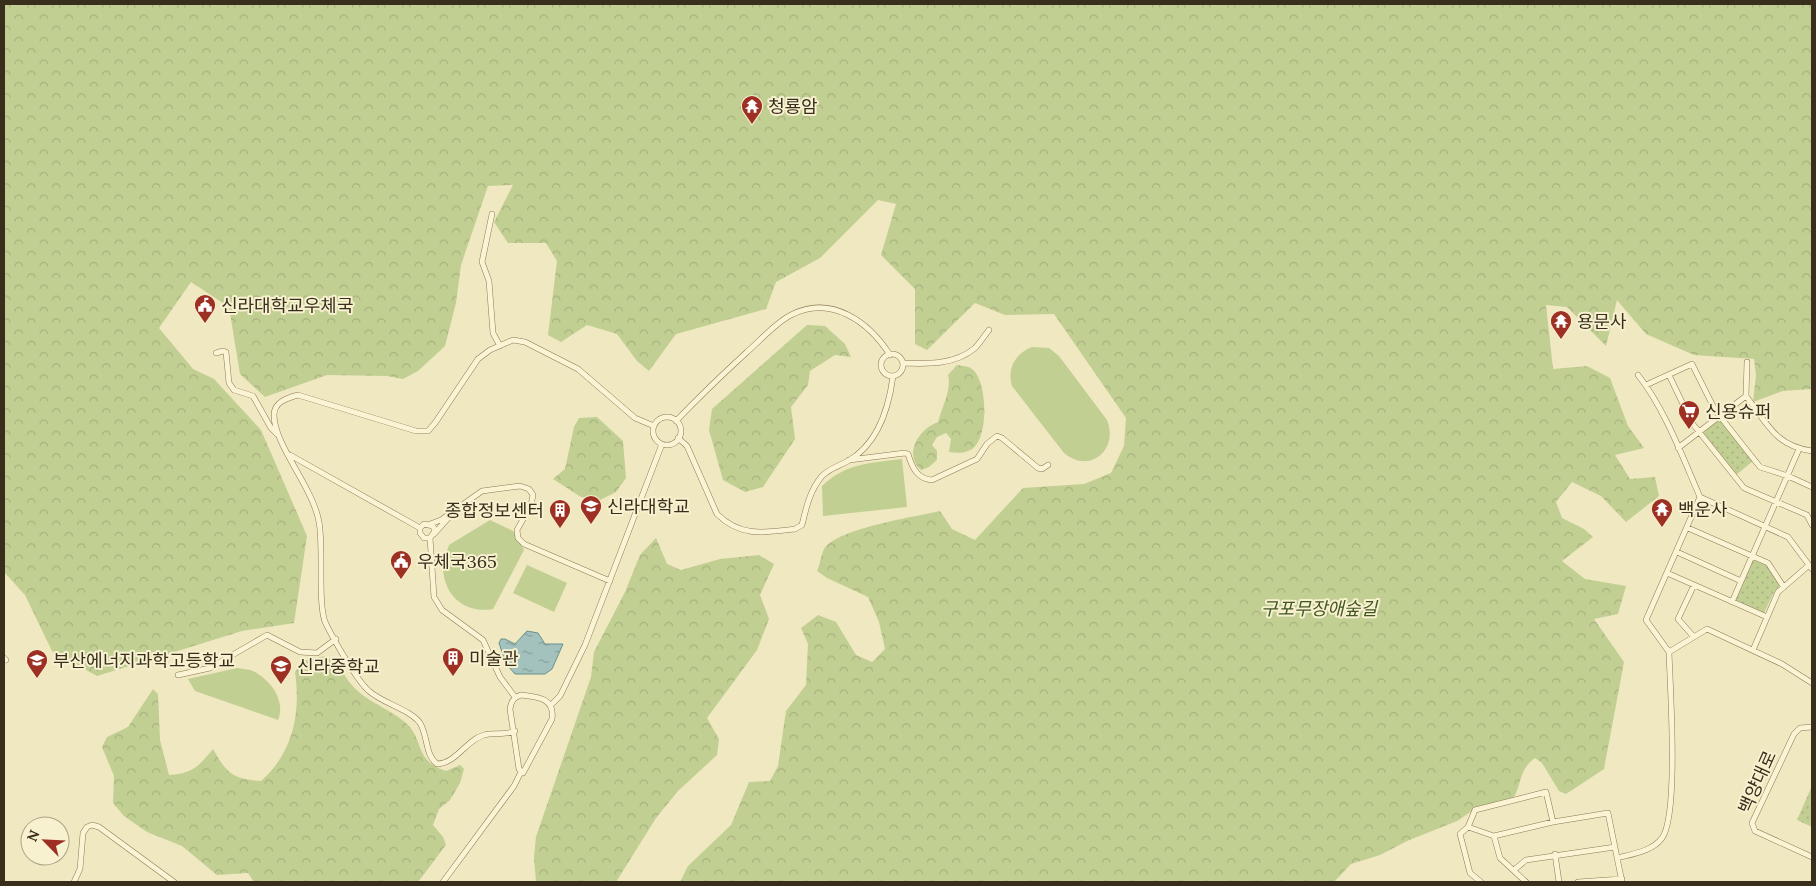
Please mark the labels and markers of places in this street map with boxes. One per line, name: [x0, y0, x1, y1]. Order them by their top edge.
temple icon: 청룡암: [740, 94, 764, 125]
place label: 청룡암: [768, 95, 818, 118]
public building icon: 신라대학교우체국: [193, 293, 217, 324]
place label: 신라대학교우체국: [221, 294, 353, 317]
temple icon: 용문사: [1549, 309, 1573, 340]
place label: 용문사: [1577, 310, 1627, 333]
supermarket icon: 신용슈퍼: [1677, 399, 1701, 430]
place label: 신용슈퍼: [1705, 400, 1771, 423]
school or university icon: 신라대학교: [579, 494, 603, 525]
place label: 신라대학교: [607, 495, 690, 518]
temple icon: 백운사: [1650, 497, 1674, 528]
building icon: 종합정보센터: [548, 498, 572, 529]
place label: 백운사: [1678, 498, 1728, 521]
place label: 종합정보센터: [445, 499, 544, 522]
public building icon: 우체국365: [389, 549, 413, 580]
place label: 우체국365: [417, 550, 497, 573]
building icon: 미술관: [441, 646, 465, 677]
place label: 미술관: [469, 647, 519, 670]
school or university icon: 부산에너지과학고등학교: [25, 648, 49, 679]
place label: 부산에너지과학고등학교: [53, 649, 235, 672]
school or university icon: 신라중학교: [269, 654, 293, 685]
place label: 신라중학교: [297, 655, 380, 678]

